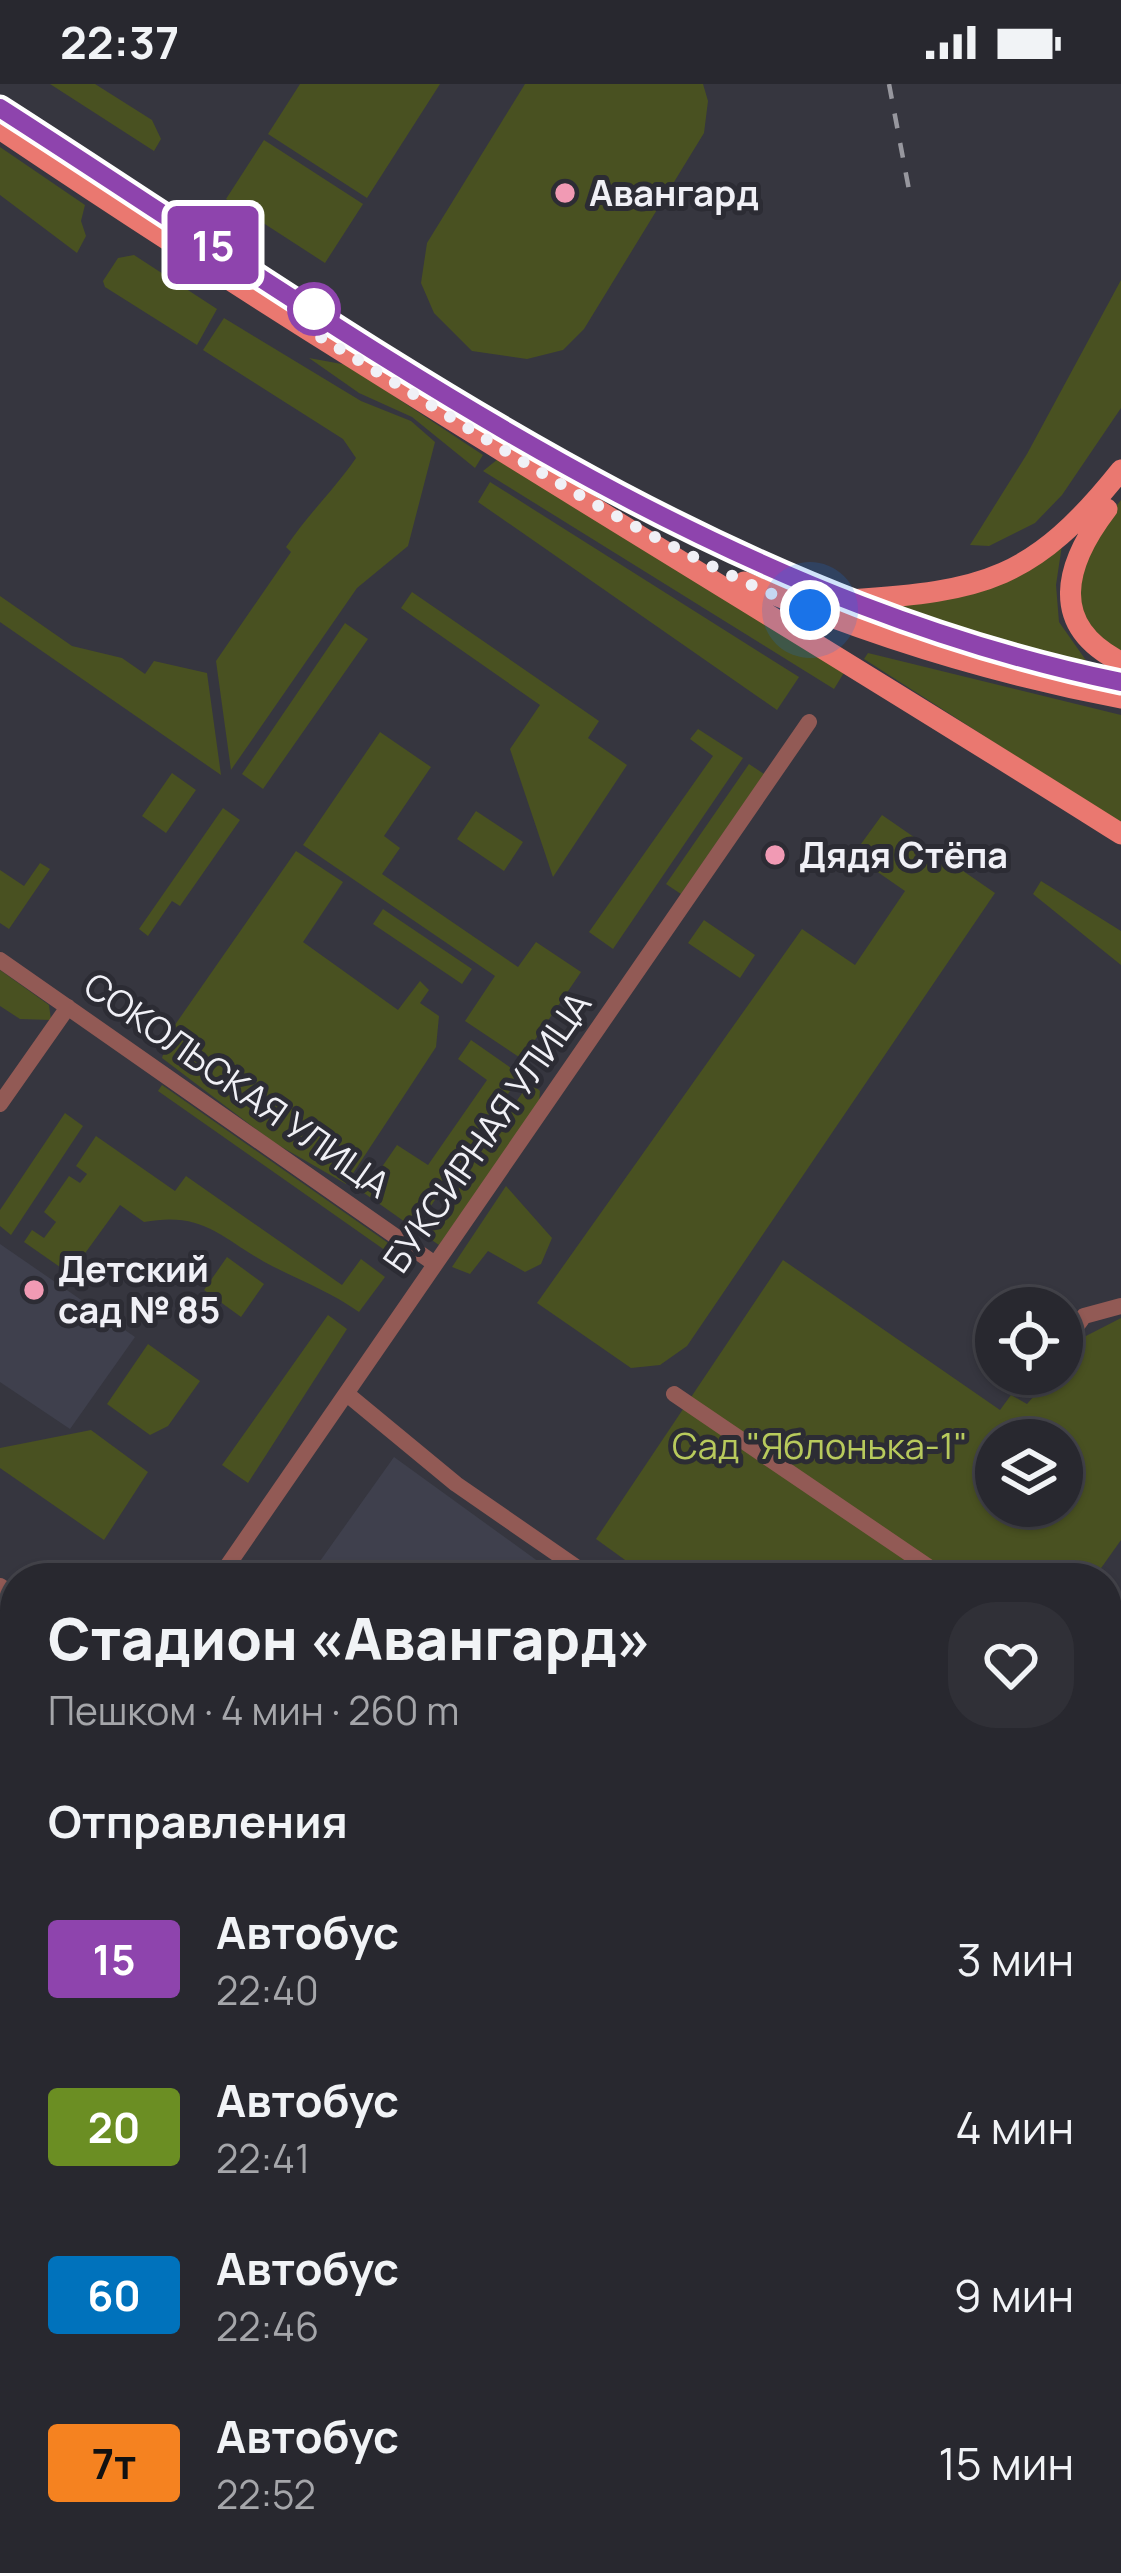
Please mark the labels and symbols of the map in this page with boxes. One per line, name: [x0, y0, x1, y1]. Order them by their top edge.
place label: Авангард: [589, 168, 759, 217]
marker: Авангард: [552, 180, 578, 206]
line badge: 15: [159, 206, 267, 284]
unlabelled marker: [289, 284, 339, 334]
your location: [780, 580, 840, 640]
place label: Дядя Стёпа: [799, 830, 1008, 879]
marker: Дядя Стёпа: [762, 842, 788, 868]
street label: СОКОЛЬСКАЯ УЛИЦА: [75, 960, 400, 1209]
street label: БУКСИРНАЯ УЛИЦА: [371, 981, 602, 1282]
place label: Детский сад № 85: [58, 1244, 220, 1334]
marker: Детский сад № 85: [21, 1277, 47, 1303]
park label: Сад "Яблонька-1": [672, 1421, 968, 1470]

